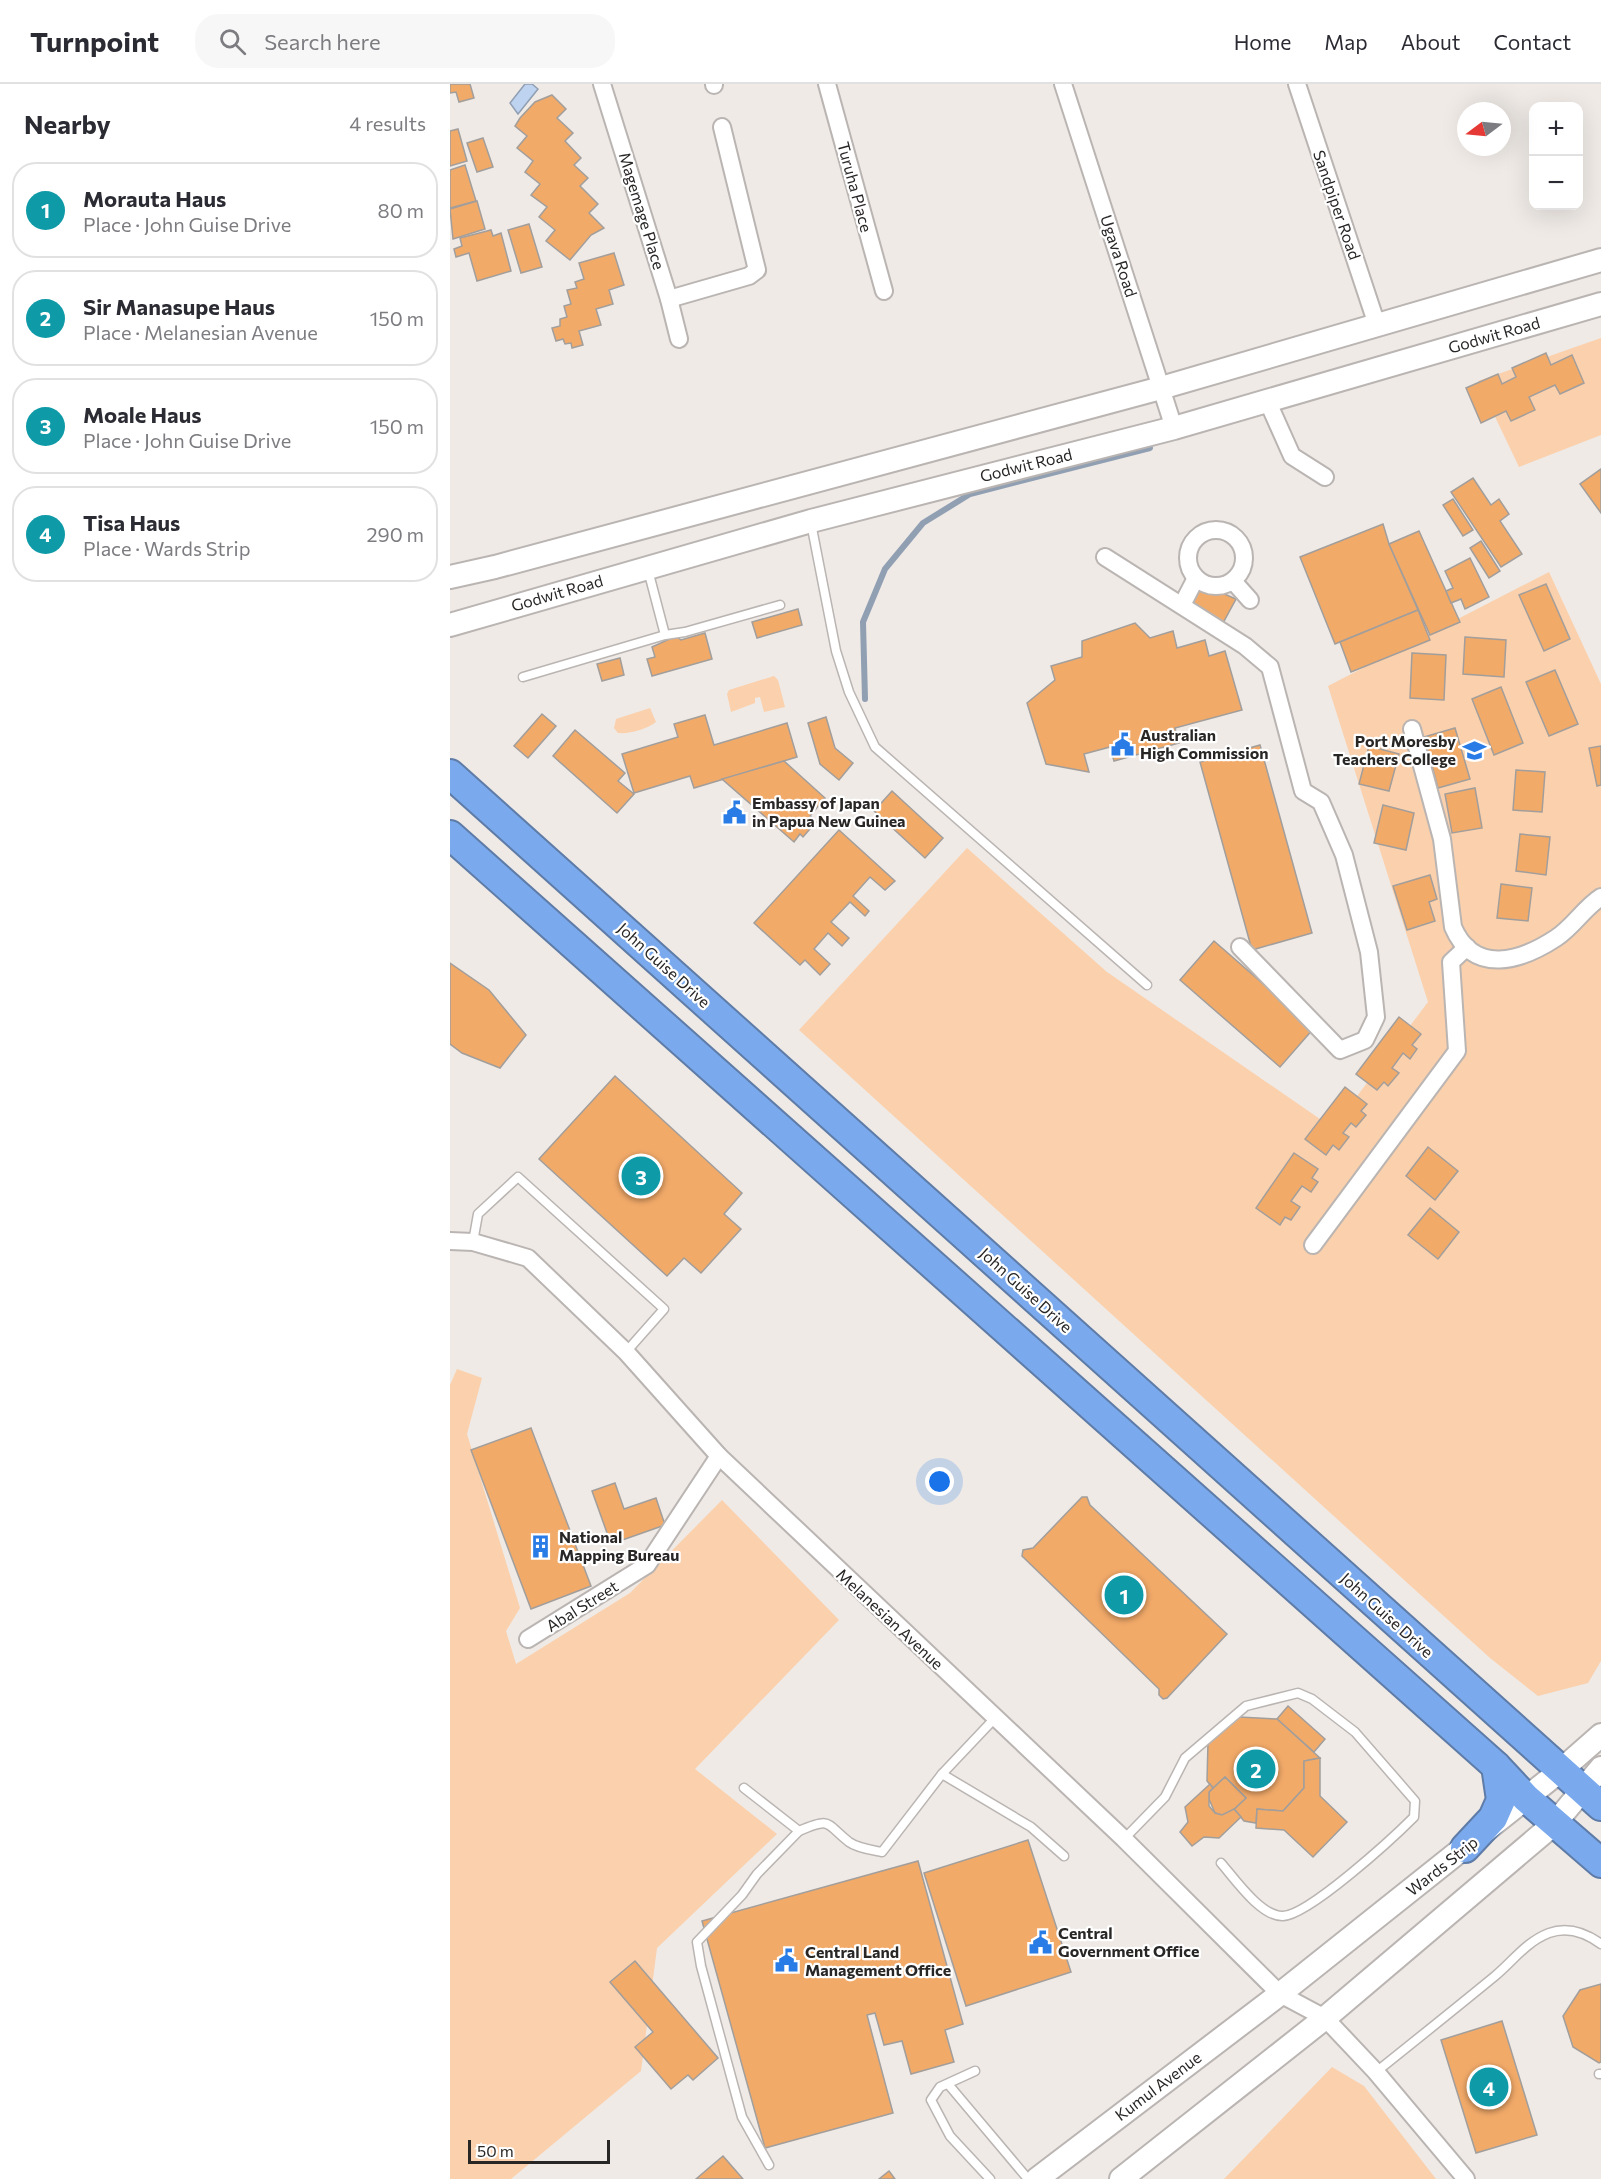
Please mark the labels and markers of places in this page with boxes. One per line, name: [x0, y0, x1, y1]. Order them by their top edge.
place label: Australian High Commission: [1140, 725, 1269, 762]
public building icon: Australian High Commission: [1109, 731, 1135, 757]
place label: Port Moresby Teachers College: [1333, 731, 1456, 768]
school or university icon: Port Moresby Teachers College: [1461, 737, 1487, 763]
place label: Embassy of Japan in Papua New Guinea: [752, 793, 906, 830]
public building icon: Embassy of Japan in Papua New Guinea: [721, 799, 747, 825]
pin: 3: [622, 1154, 660, 1198]
place label: National Mapping Bureau: [559, 1527, 679, 1564]
building icon: National Mapping Bureau: [528, 1533, 554, 1559]
pin: 1: [1104, 1572, 1144, 1618]
pin: 2: [1236, 1746, 1276, 1792]
place label: Central Government Office: [1058, 1923, 1199, 1960]
public building icon: Central Government Office: [1027, 1929, 1053, 1955]
place label: Central Land Management Office: [805, 1942, 951, 1979]
public building icon: Central Land Management Office: [774, 1948, 800, 1974]
pin: 4: [1470, 2064, 1508, 2110]

